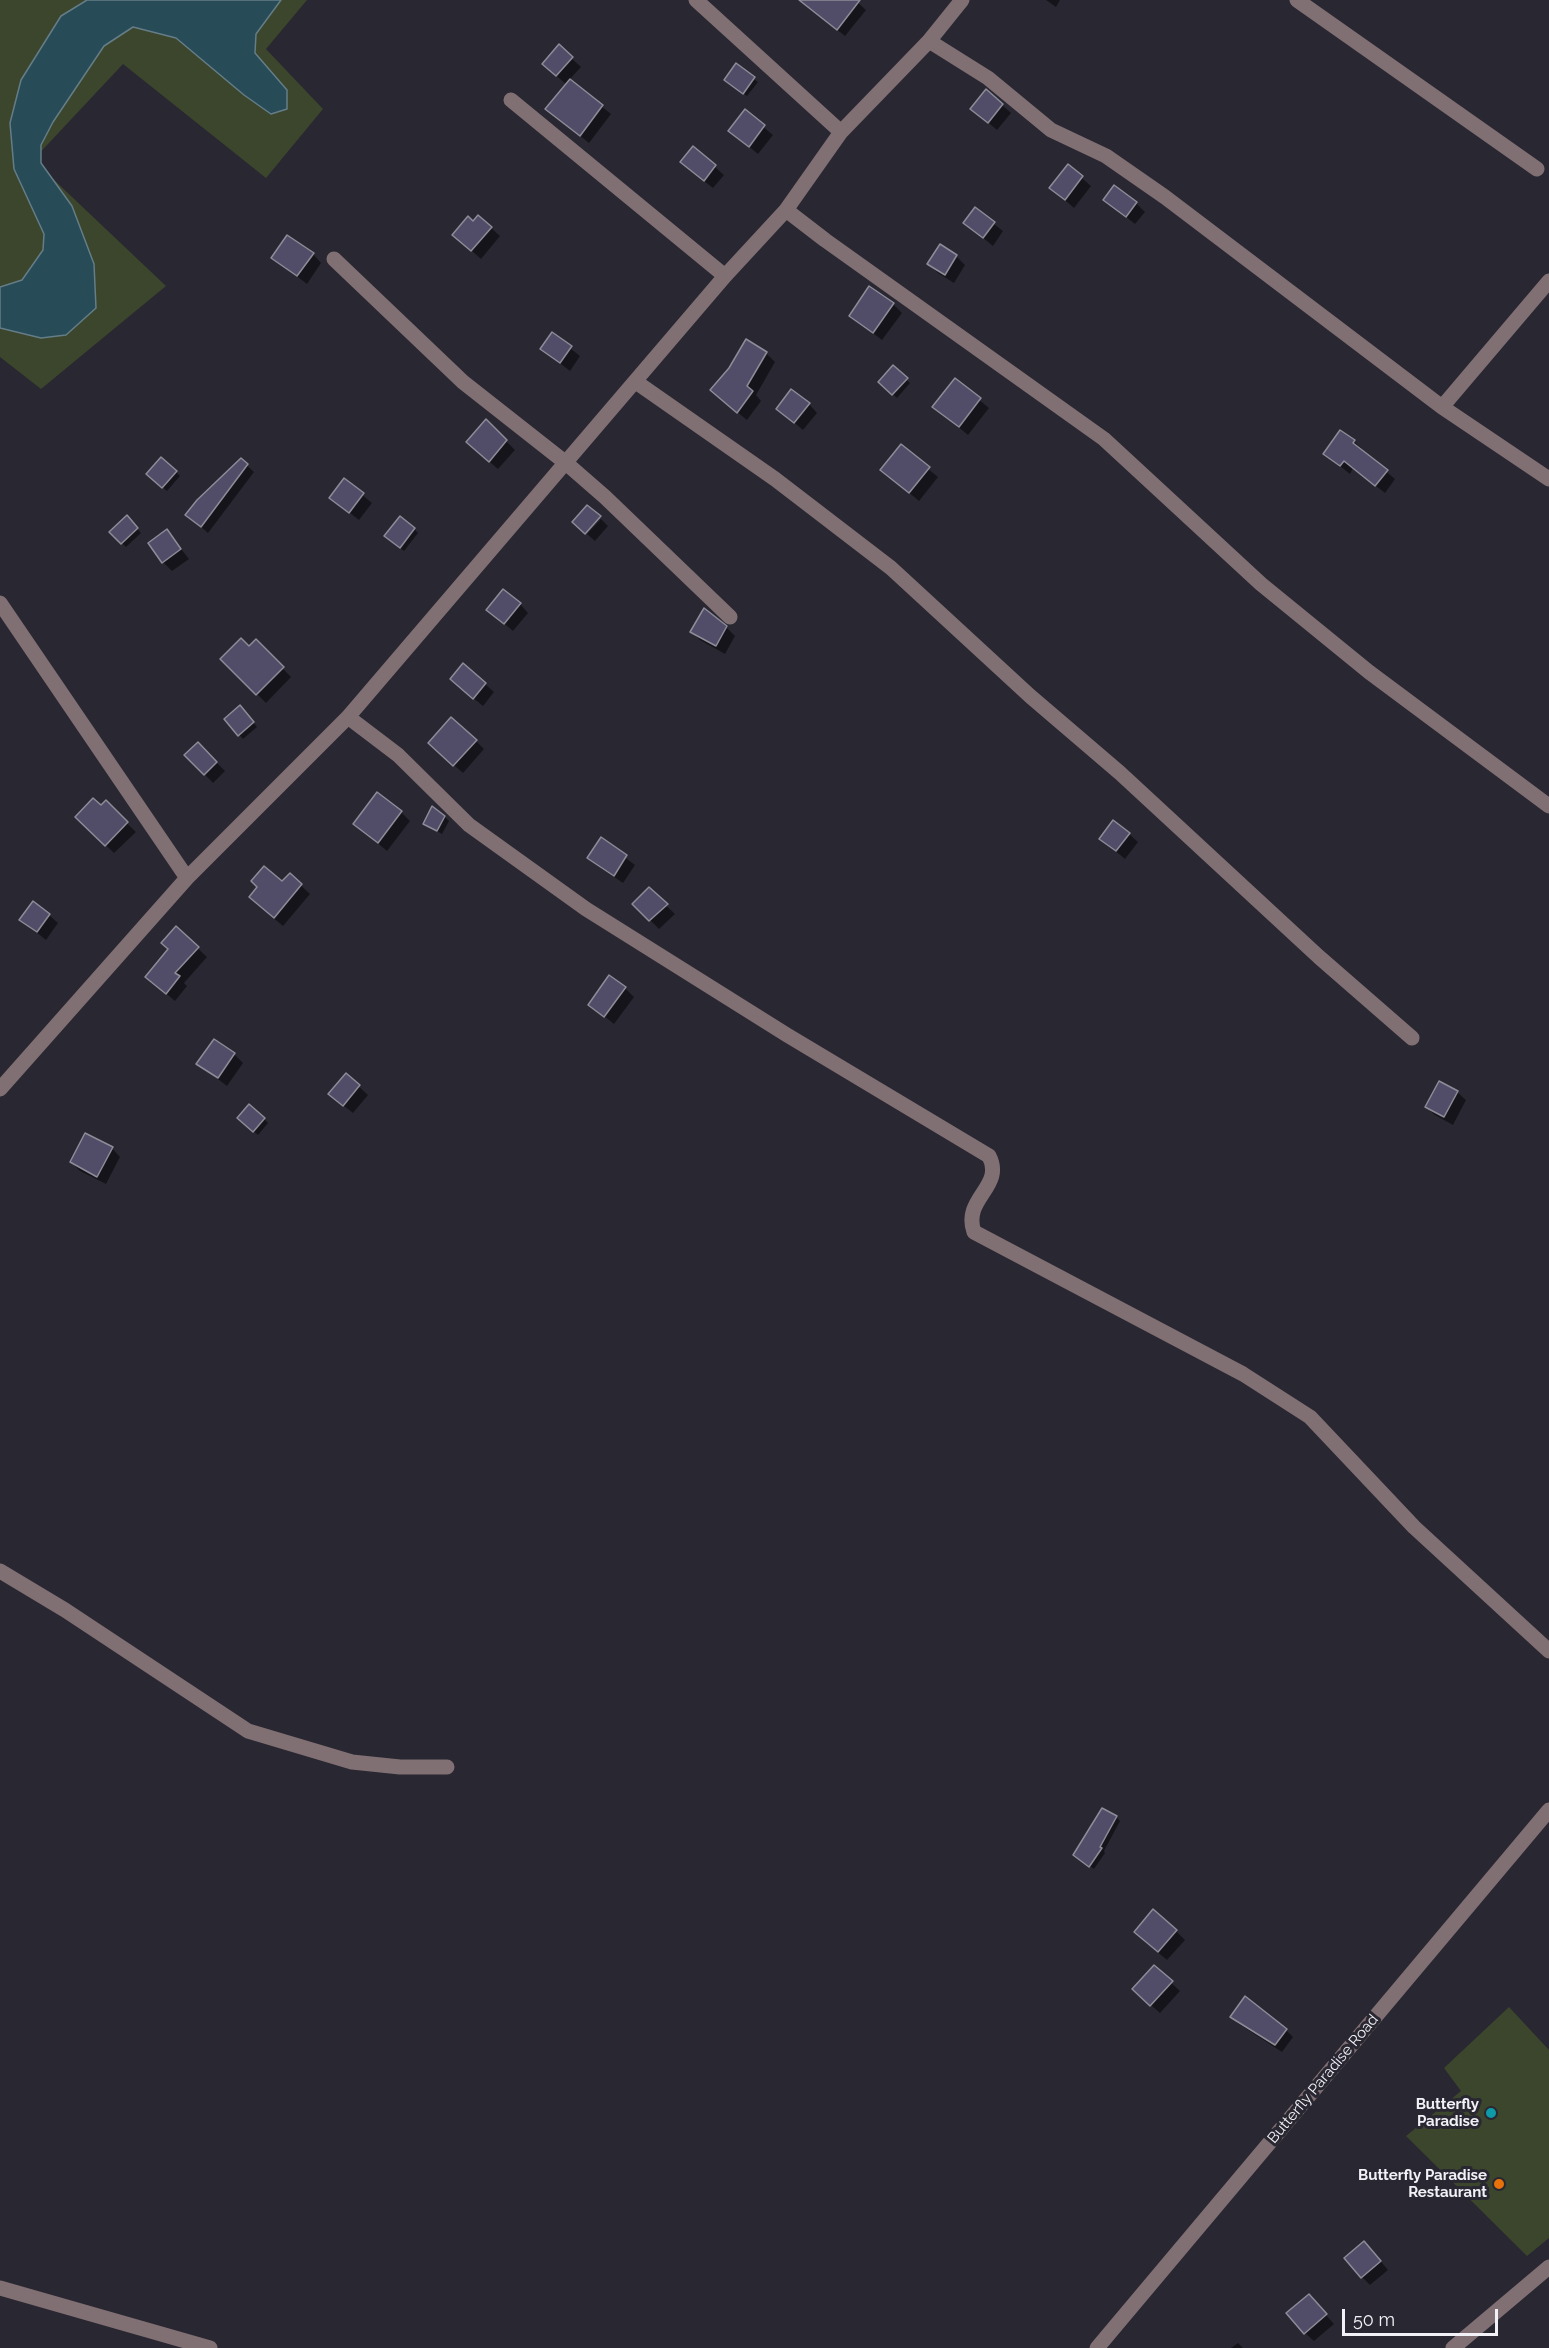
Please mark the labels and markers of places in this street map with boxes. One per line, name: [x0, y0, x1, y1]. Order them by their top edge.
place label: Butterfly Paradise: [1416, 2095, 1479, 2130]
marker: Butterfly Paradise: [1484, 2106, 1498, 2120]
place label: Butterfly Paradise Restaurant: [1358, 2166, 1487, 2201]
marker: Butterfly Paradise Restaurant: [1492, 2177, 1506, 2191]

